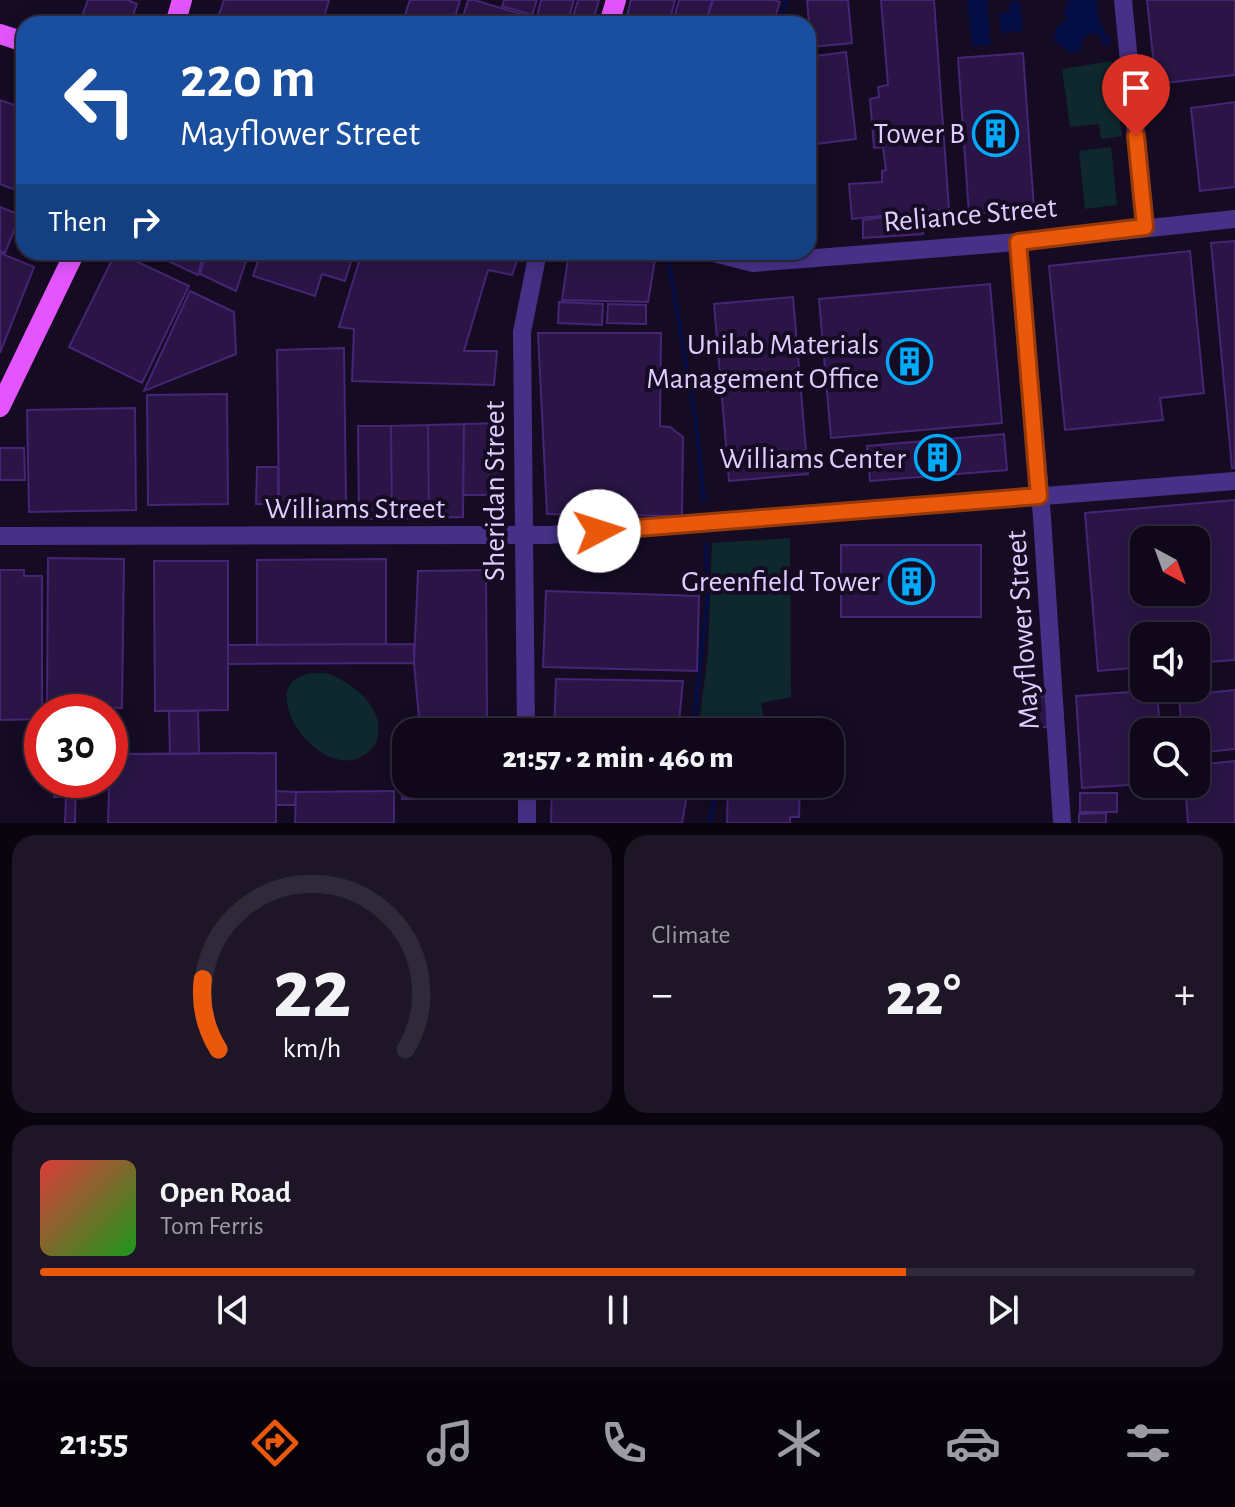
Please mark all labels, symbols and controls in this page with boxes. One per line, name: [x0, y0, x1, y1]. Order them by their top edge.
icon: left: [48, 48, 152, 152]
text: 220 m: [180, 51, 316, 107]
pin: [1102, 54, 1170, 136]
icon: arrive: [1114, 66, 1158, 110]
building icon: Tower B: [972, 109, 1020, 157]
text: Mayflower Street: [180, 116, 420, 152]
place label: Tower B: [874, 119, 965, 149]
street label: Reliance Street: [882, 192, 1059, 238]
icon: right: [123, 200, 167, 244]
text: Then: [48, 207, 107, 237]
place label: Unilab Materials Management Office: [646, 330, 879, 394]
building icon: Unilab Materials Management Office: [886, 337, 934, 385]
street label: Sheridan Street: [480, 400, 510, 581]
building icon: Williams Center: [913, 434, 961, 482]
place label: Williams Center: [719, 444, 906, 474]
position arrow: [557, 489, 641, 573]
street label: Williams Street: [265, 494, 446, 524]
north arrow: [1130, 526, 1210, 606]
map controls: [1130, 526, 1210, 798]
street label: Mayflower Street: [1001, 529, 1045, 731]
building icon: Greenfield Tower: [887, 557, 935, 605]
place label: Greenfield Tower: [681, 567, 880, 597]
button: sound: [1130, 622, 1210, 702]
speed limit sign: 30: [24, 694, 128, 798]
button: search: [1130, 718, 1210, 798]
text: 21:57 · 2 min · 460 m: [502, 743, 734, 773]
text: Climate: [652, 922, 730, 948]
text: 22: [273, 949, 351, 1033]
text: 22°: [886, 966, 961, 1026]
text: −: [652, 973, 673, 1017]
text: +: [1174, 973, 1195, 1017]
text: km/h: [282, 1034, 341, 1063]
text: Open Road: [160, 1178, 291, 1208]
text: Tom Ferris: [160, 1213, 264, 1239]
icon: previous: [211, 1288, 255, 1332]
icon: pause: [596, 1288, 640, 1332]
icon: next: [981, 1288, 1025, 1332]
icon: directions: [247, 1415, 303, 1471]
icon: music: [422, 1415, 478, 1471]
icon: phone: [596, 1415, 652, 1471]
icon: climate: [771, 1415, 827, 1471]
icon: car: [945, 1415, 1001, 1471]
icon: filters: [1120, 1415, 1176, 1471]
text: 21:55: [59, 1425, 129, 1461]

